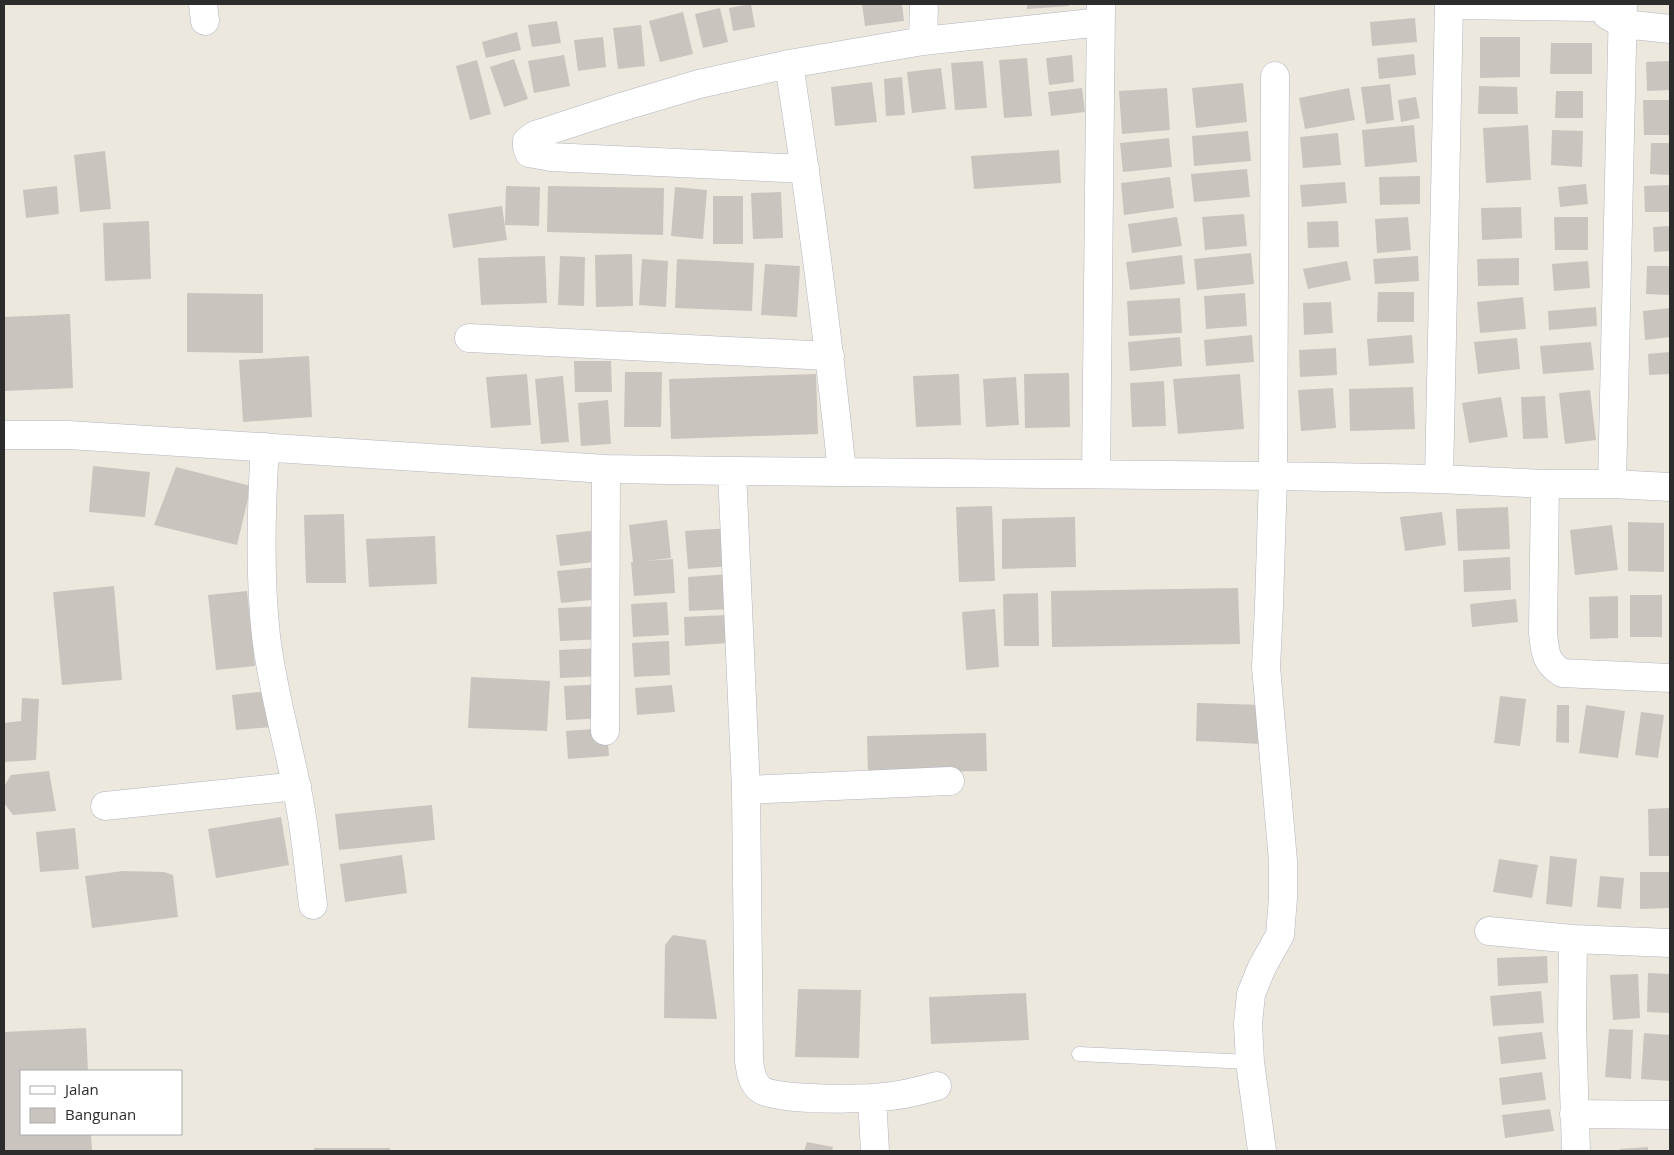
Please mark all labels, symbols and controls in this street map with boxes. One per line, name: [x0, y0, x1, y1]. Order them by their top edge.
legend: [20, 1070, 182, 1135]
text: Jalan: [63, 1079, 99, 1099]
text: Bangunan: [65, 1104, 136, 1124]

